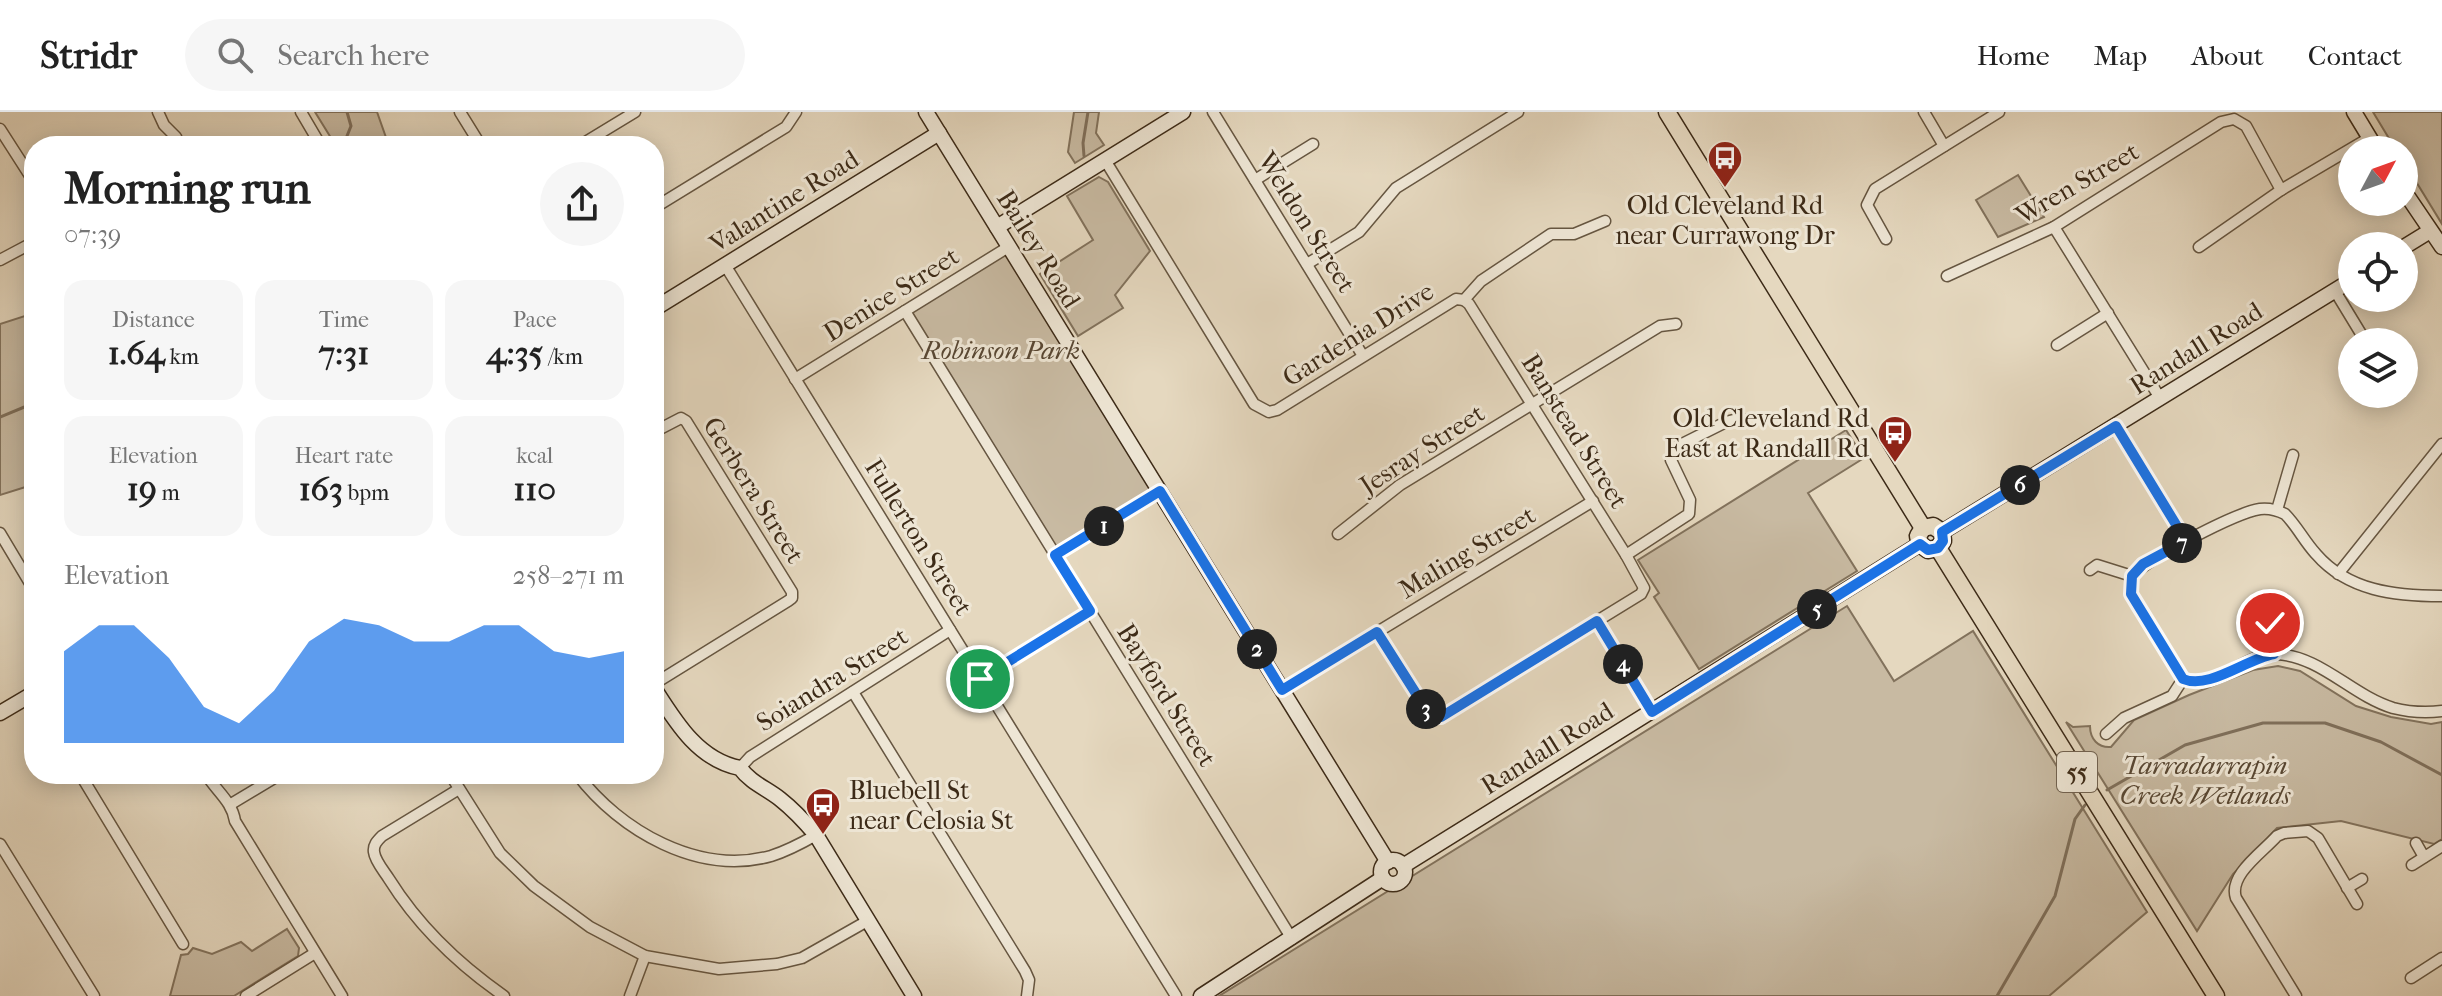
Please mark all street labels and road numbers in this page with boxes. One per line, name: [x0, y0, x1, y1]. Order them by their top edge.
street label: Wren Street: [2009, 135, 2145, 232]
street label: Valantine Road: [703, 143, 865, 260]
street label: Weldon Street: [1250, 145, 1363, 299]
street label: Bailey Road: [990, 184, 1088, 315]
street label: Denice Street: [818, 240, 965, 348]
street label: Gardenia Drive: [1277, 276, 1440, 393]
street label: Randall Road: [2124, 295, 2269, 401]
street label: Banstead Street: [1515, 348, 1635, 515]
street label: Jesray Street: [1352, 397, 1491, 502]
street label: Gerbera Street: [696, 412, 811, 570]
street label: Fullerton Street: [858, 453, 979, 622]
street label: Maling Street: [1393, 499, 1542, 605]
street label: Bayford Street: [1110, 618, 1223, 773]
street label: Soiandra Street: [751, 620, 914, 738]
street label: Randall Road: [1475, 695, 1620, 801]
road number: 55: [2057, 752, 2097, 792]

